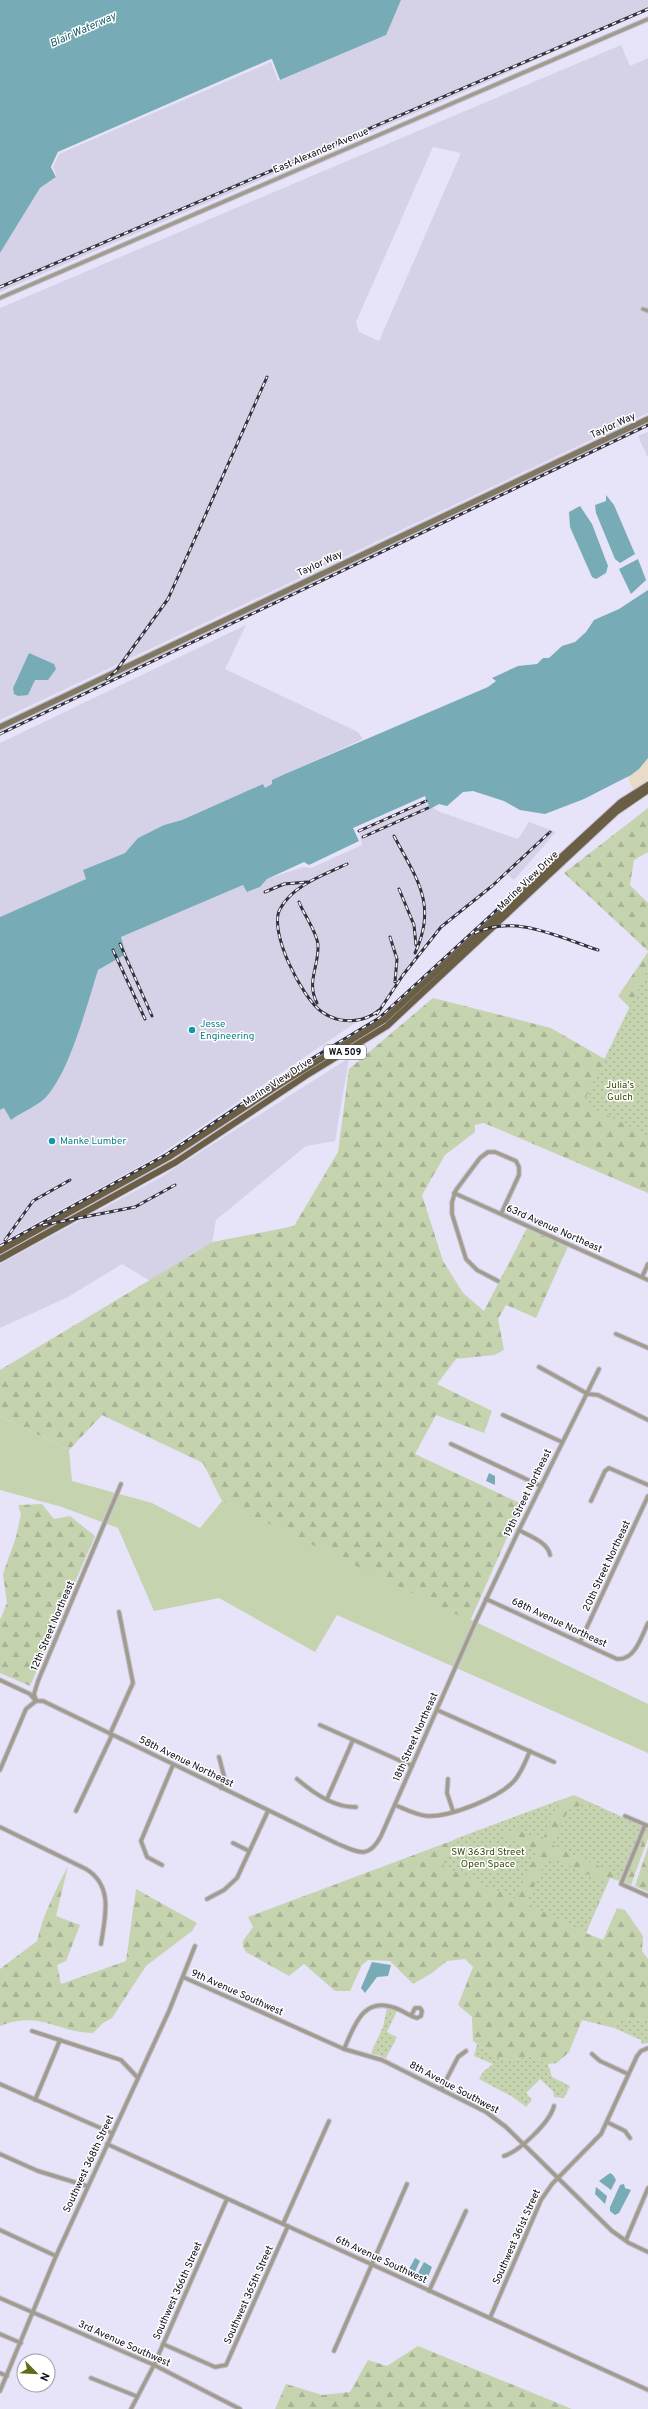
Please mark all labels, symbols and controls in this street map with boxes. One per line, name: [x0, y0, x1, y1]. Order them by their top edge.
water label: Blair Waterway: [48, 9, 120, 51]
street label: East Alexander Avenue: [271, 125, 371, 177]
street label: Taylor Way: [588, 410, 638, 442]
street label: Taylor Way: [295, 548, 345, 580]
street label: Marine View Drive: [495, 848, 561, 914]
place label: Jesse Engineering: [200, 1018, 255, 1043]
marker: Jesse Engineering: [187, 1025, 197, 1035]
road number: WA 509: [324, 1045, 366, 1059]
street label: Marine View Drive: [241, 1055, 315, 1109]
park label: Julia's Gulch: [606, 1079, 634, 1104]
place label: Manke Lumber: [60, 1135, 127, 1148]
marker: Manke Lumber: [47, 1136, 57, 1146]
street label: 63rd Avenue Northeast: [504, 1202, 604, 1256]
street label: 19th Street Northeast: [501, 1447, 555, 1539]
street label: 20th Street Northeast: [580, 1518, 634, 1614]
street label: 12th Street Northeast: [28, 1579, 78, 1673]
street label: 68th Avenue Northeast: [509, 1595, 609, 1651]
street label: 18th Street Northeast: [391, 1690, 442, 1784]
street label: 58th Avenue Northeast: [136, 1733, 236, 1791]
park label: SW 363rd Street Open Space: [451, 1846, 525, 1871]
street label: 9th Avenue Southwest: [189, 1967, 285, 2019]
street label: 8th Avenue Southwest: [407, 2059, 501, 2117]
street label: Southwest 368th Street: [61, 2113, 117, 2215]
street label: Southwest 361st Street: [490, 2187, 544, 2287]
street label: 6th Avenue Southwest: [333, 2233, 429, 2287]
street label: Southwest 366th Street: [150, 2240, 206, 2342]
street label: Southwest 365th Street: [221, 2244, 277, 2346]
street label: 3rd Avenue Southwest: [76, 2318, 172, 2370]
north arrow: [16, 2353, 56, 2393]
text: N: [36, 2370, 52, 2383]

